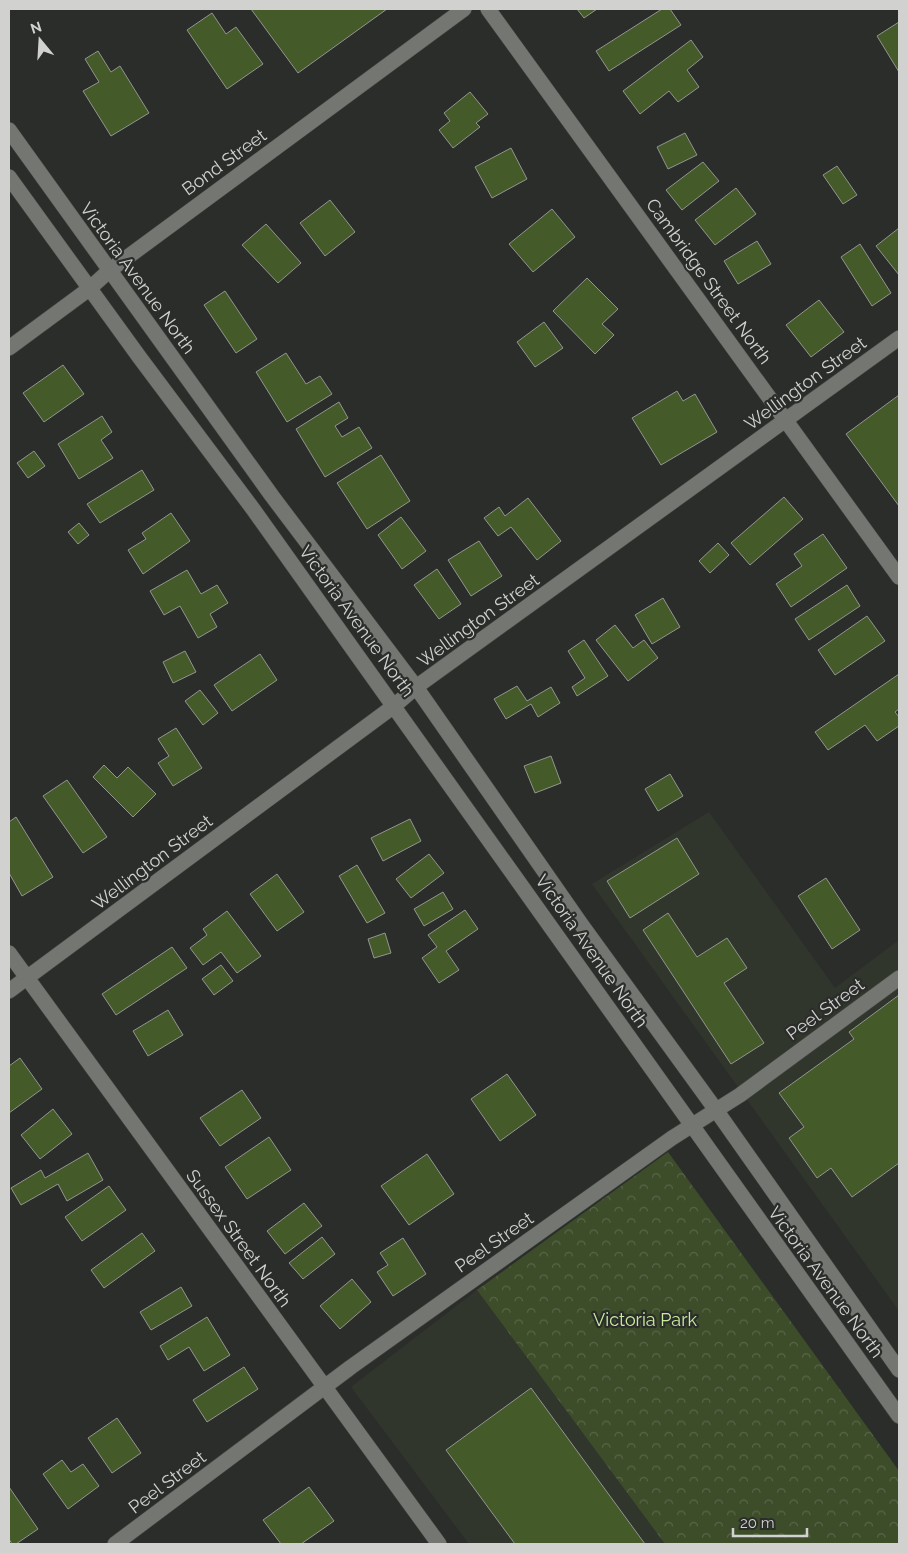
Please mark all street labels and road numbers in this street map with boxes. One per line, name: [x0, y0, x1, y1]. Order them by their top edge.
street label: Bond Street: [178, 124, 270, 200]
street label: Cambridge Street North: [642, 194, 776, 368]
street label: Victoria Avenue North: [76, 198, 200, 358]
street label: Wellington Street: [740, 332, 870, 434]
street label: Victoria Avenue North: [295, 541, 419, 701]
street label: Wellington Street: [413, 569, 543, 671]
street label: Wellington Street: [88, 810, 216, 914]
street label: Victoria Avenue North: [531, 871, 653, 1031]
street label: Peel Street: [782, 974, 868, 1044]
street label: Sussex Street North: [182, 1165, 296, 1311]
street label: Victoria Avenue North: [764, 1202, 888, 1362]
street label: Peel Street: [451, 1207, 537, 1277]
street label: Peel Street: [124, 1446, 210, 1518]

